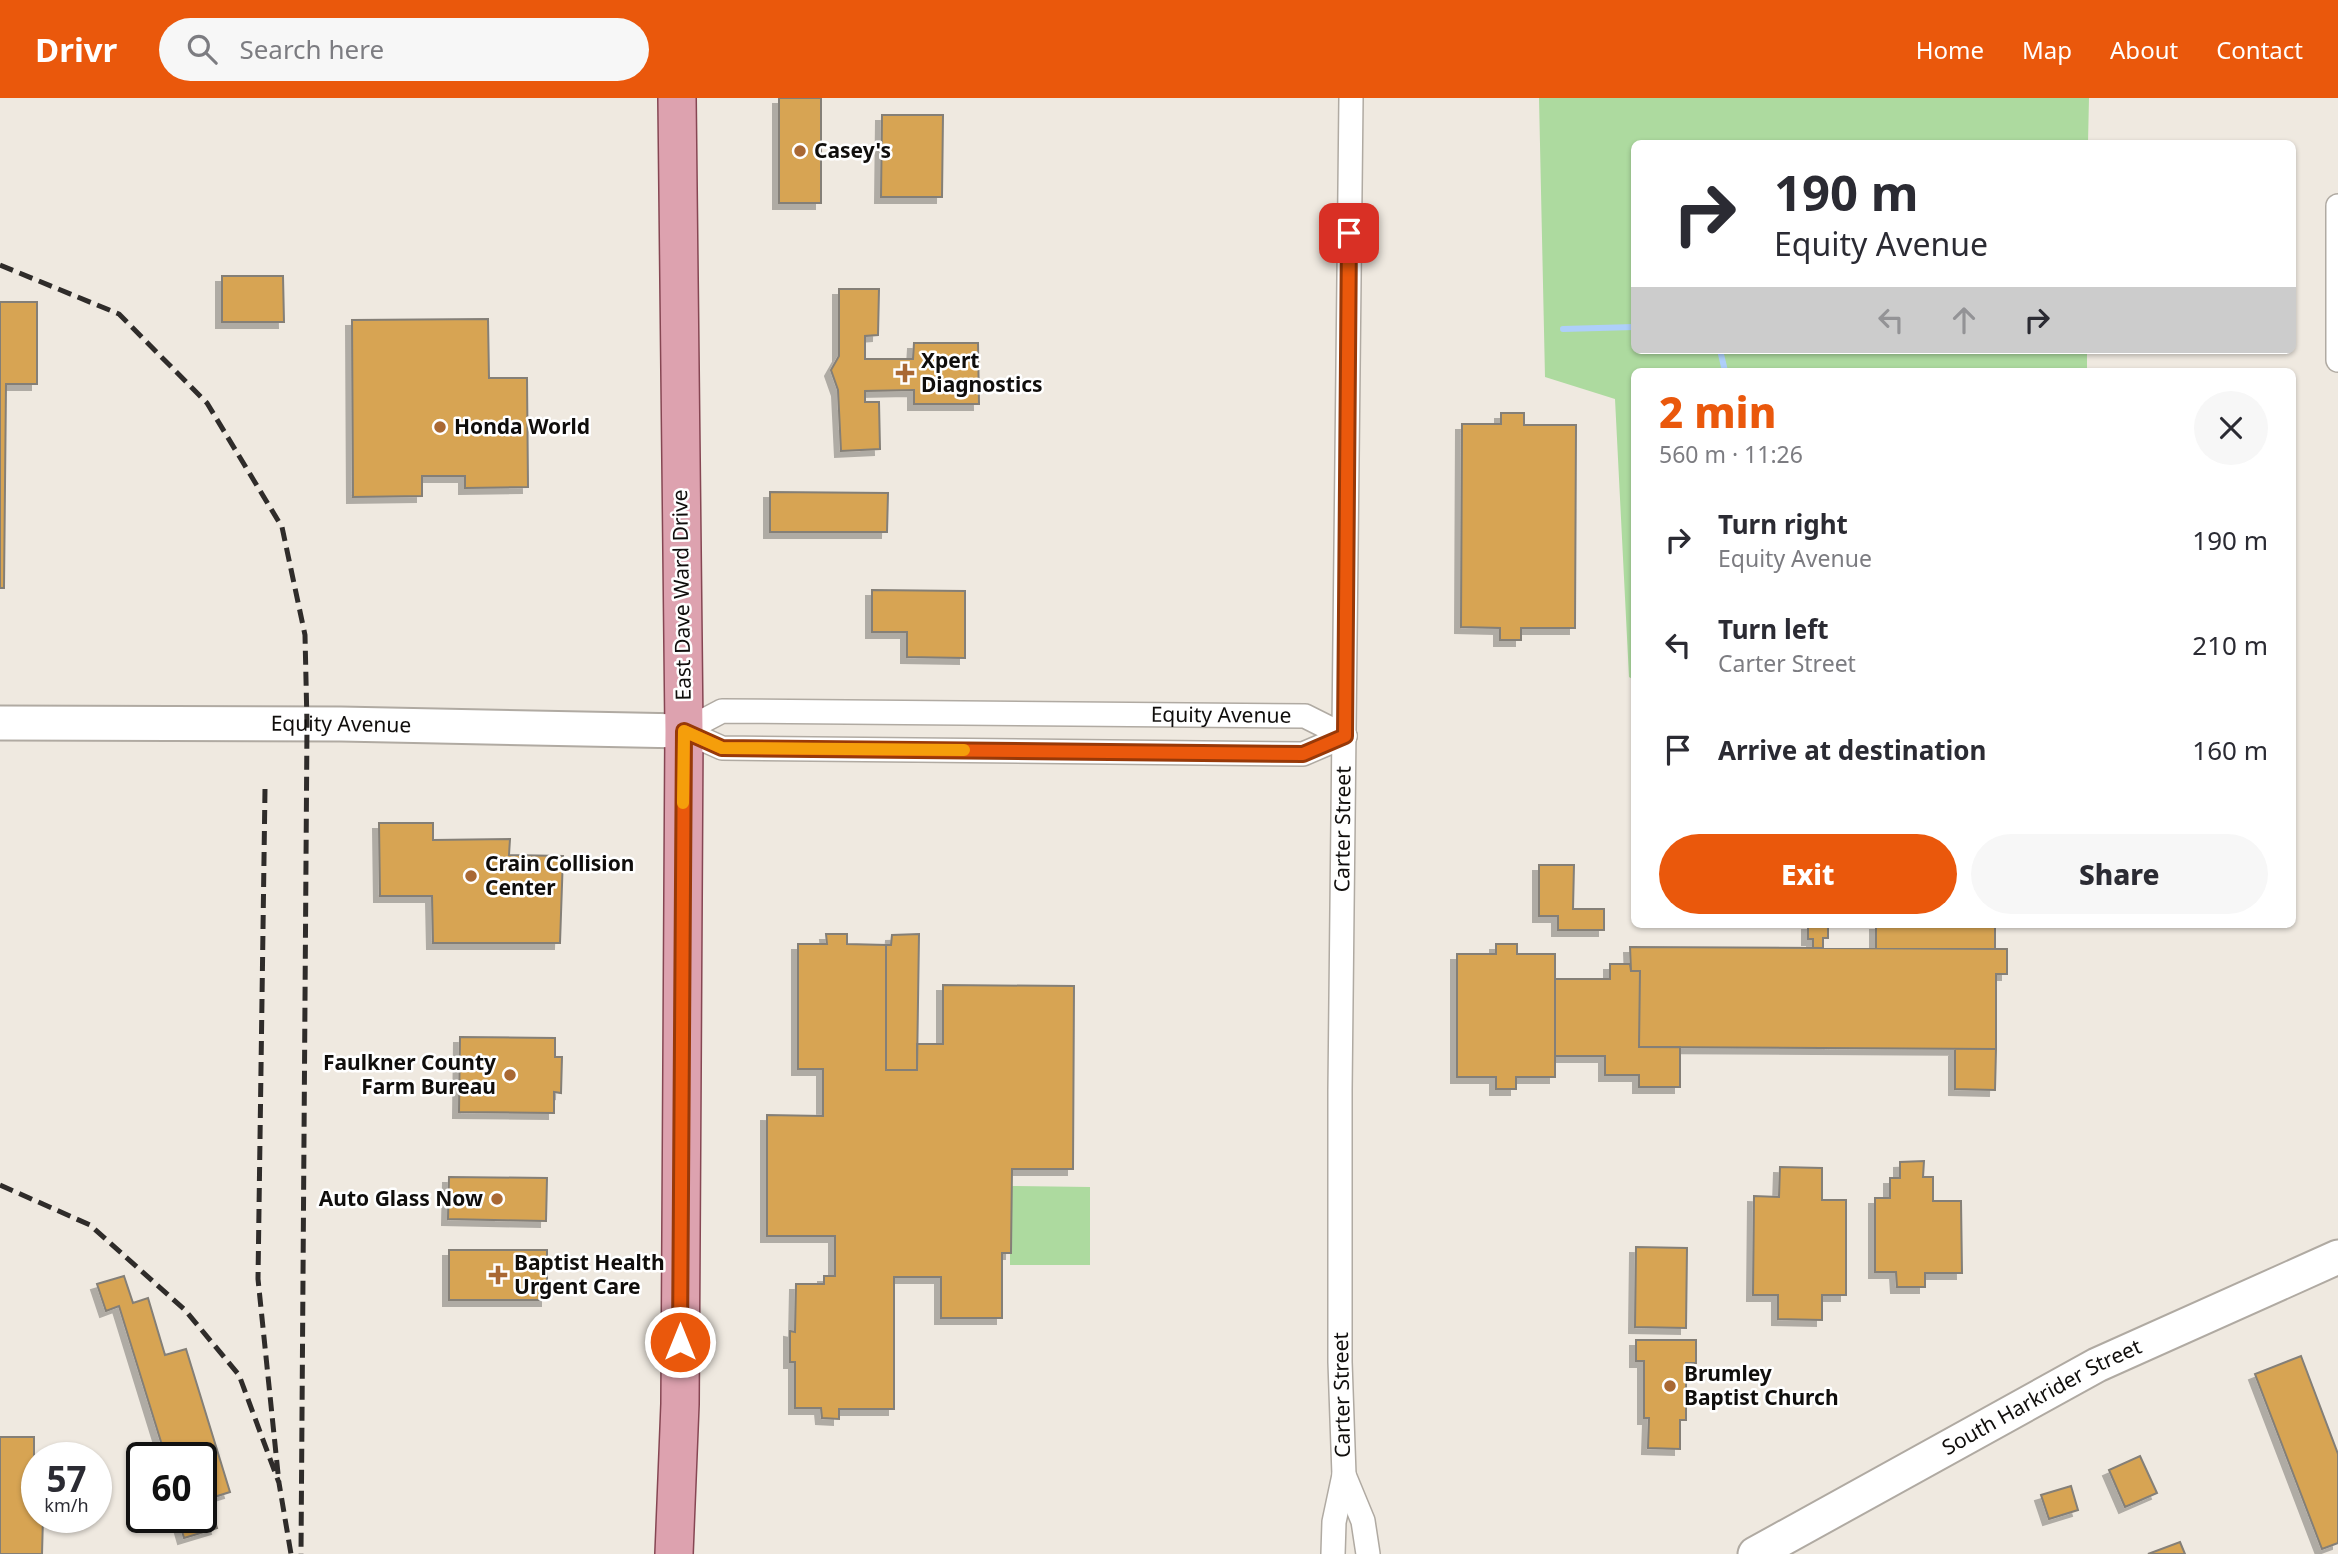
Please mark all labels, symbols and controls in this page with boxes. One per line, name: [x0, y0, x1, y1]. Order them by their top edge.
search box: [159, 18, 649, 81]
text: Drivr: [35, 27, 117, 72]
icon: search: [183, 30, 221, 68]
text: Search here: [239, 31, 384, 67]
text: Home: [1916, 33, 1984, 66]
text: Map: [2022, 33, 2072, 66]
text: About: [2110, 33, 2178, 66]
text: Contact: [2216, 33, 2303, 66]
place label: Casey's: [814, 136, 891, 164]
marker: Casey's: [792, 143, 808, 159]
text: 190 m: [1774, 159, 1919, 225]
icon: right: [1659, 168, 1750, 259]
pin: [1319, 203, 1379, 263]
icon: arrive: [1330, 214, 1368, 252]
text: Equity Avenue: [1774, 222, 1988, 265]
icon: left: [1872, 301, 1910, 339]
icon: ahead: [1945, 301, 1983, 339]
icon: right: [2018, 301, 2056, 339]
place label: Xpert Diagnostics: [921, 346, 1043, 398]
marker: Xpert Diagnostics: [895, 363, 915, 383]
text: 2 min: [1659, 383, 1776, 440]
button: close: [2194, 391, 2268, 465]
place label: Honda World: [454, 412, 590, 440]
marker: Honda World: [432, 419, 448, 435]
text: 560 m · 11:26: [1659, 438, 1803, 470]
street label: East Dave Ward Drive: [665, 489, 697, 701]
text: Turn right: [1718, 506, 1848, 542]
icon: right: [1659, 521, 1697, 559]
text: 190 m: [2192, 522, 2268, 558]
text: Equity Avenue: [1718, 542, 1872, 574]
text: Turn left: [1718, 611, 1829, 647]
icon: left: [1659, 626, 1697, 664]
text: 210 m: [2192, 627, 2268, 663]
text: Carter Street: [1718, 647, 1856, 679]
street label: Equity Avenue: [1151, 700, 1291, 729]
street label: Equity Avenue: [271, 709, 412, 738]
icon: arrive: [1659, 731, 1697, 769]
text: Arrive at destination: [1718, 732, 1987, 768]
text: 160 m: [2192, 732, 2268, 768]
street label: Carter Street: [1327, 766, 1357, 892]
button: Exit: [1659, 834, 1957, 914]
button: Share: [1971, 834, 2268, 914]
place label: Crain Collision Center: [485, 849, 634, 901]
marker: Crain Collision Center: [463, 868, 479, 884]
place label: Faulkner County Farm Bureau: [323, 1048, 496, 1100]
marker: Faulkner County Farm Bureau: [502, 1067, 518, 1083]
place label: Auto Glass Now: [319, 1184, 483, 1212]
marker: Auto Glass Now: [489, 1191, 505, 1207]
place label: Baptist Health Urgent Care: [514, 1248, 665, 1300]
marker: Baptist Health Urgent Care: [488, 1265, 508, 1285]
position arrow: [643, 1305, 717, 1379]
street label: Carter Street: [1326, 1331, 1356, 1458]
street label: South Harkrider Street: [1937, 1332, 2146, 1461]
place label: Brumley Baptist Church: [1684, 1359, 1839, 1411]
marker: Brumley Baptist Church: [1662, 1378, 1678, 1394]
speed limit sign: 60: [126, 1442, 217, 1533]
text: 57: [46, 1455, 87, 1502]
text: km/h: [44, 1493, 89, 1517]

